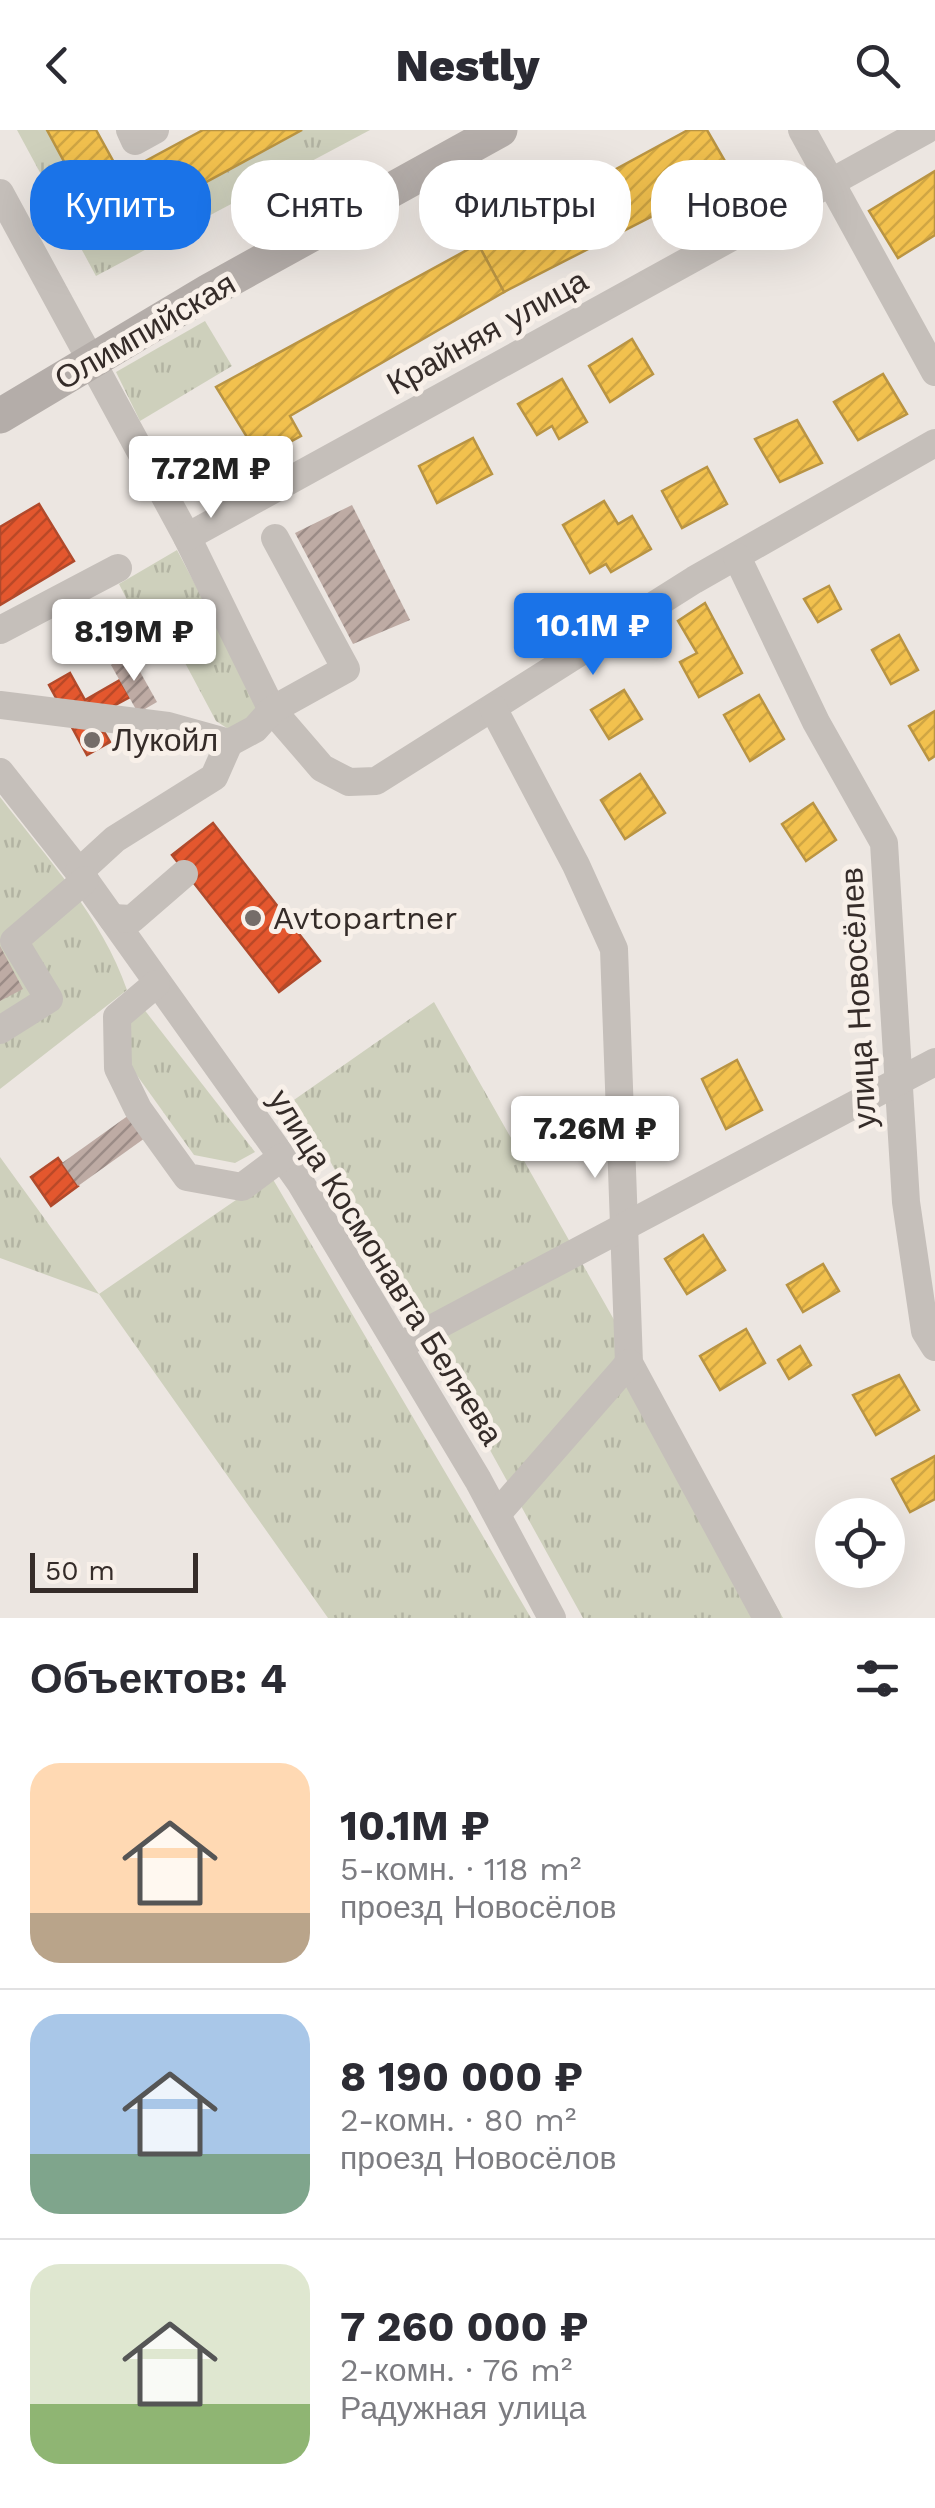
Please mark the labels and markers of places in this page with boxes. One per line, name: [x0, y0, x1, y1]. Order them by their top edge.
pin: 7.72M ₽: [119, 436, 303, 521]
pin: 10.1M ₽: [501, 593, 685, 678]
pin: 8.19M ₽: [42, 599, 226, 684]
place label: Лукойл: [112, 721, 218, 759]
marker: Лукойл: [81, 729, 103, 751]
place label: Avtopartner: [273, 899, 457, 937]
marker: Avtopartner: [242, 907, 264, 929]
pin: 7.26M ₽: [503, 1096, 687, 1181]

